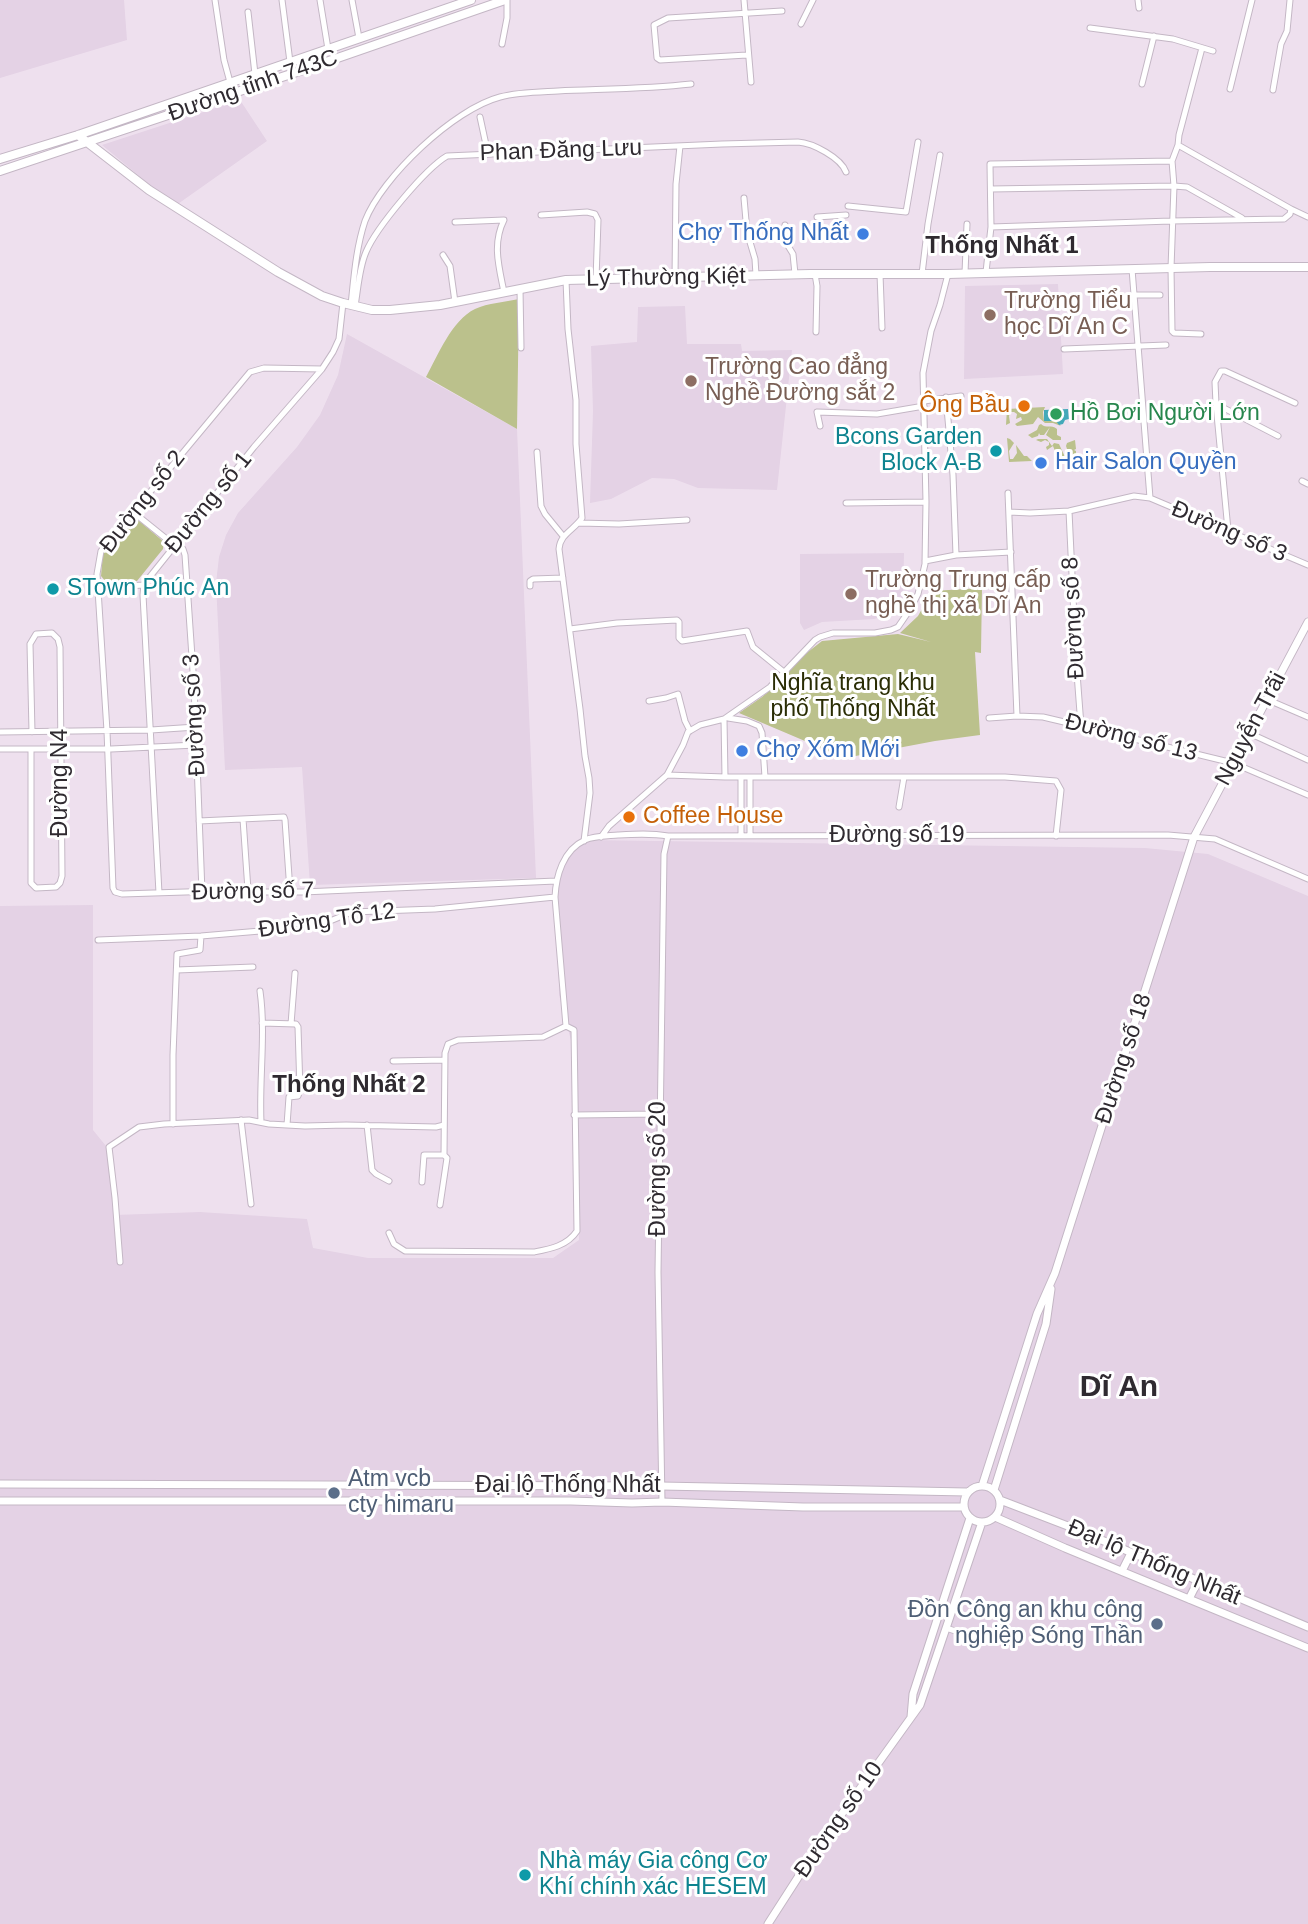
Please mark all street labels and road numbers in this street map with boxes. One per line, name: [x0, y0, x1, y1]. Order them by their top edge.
street label: Đường tỉnh 743C: [165, 44, 341, 128]
street label: Phan Đăng Lưu: [479, 134, 643, 168]
street label: Lý Thường Kiệt: [586, 263, 746, 293]
street label: Đường số 2: [94, 445, 192, 559]
street label: Đường số 1: [160, 447, 258, 559]
street label: Đường số 3: [1167, 495, 1291, 569]
street label: Đường số 8: [1057, 556, 1091, 680]
street label: Đường số 3: [178, 653, 212, 777]
street label: Nguyễn Trãi: [1210, 668, 1292, 790]
street label: Đường số 13: [1062, 708, 1200, 768]
street label: Đường N4: [47, 729, 75, 837]
street label: Đường số 19: [829, 822, 965, 850]
street label: Đường số 7: [192, 877, 314, 907]
street label: Đường Tổ 12: [257, 898, 397, 944]
street label: Đường số 18: [1090, 990, 1158, 1128]
street label: Đường số 20: [645, 1101, 673, 1237]
street label: Đại lộ Thống Nhất: [475, 1472, 661, 1500]
street label: Đại lộ Thống Nhất: [1063, 1514, 1245, 1612]
street label: Đường số 10: [789, 1757, 889, 1883]

